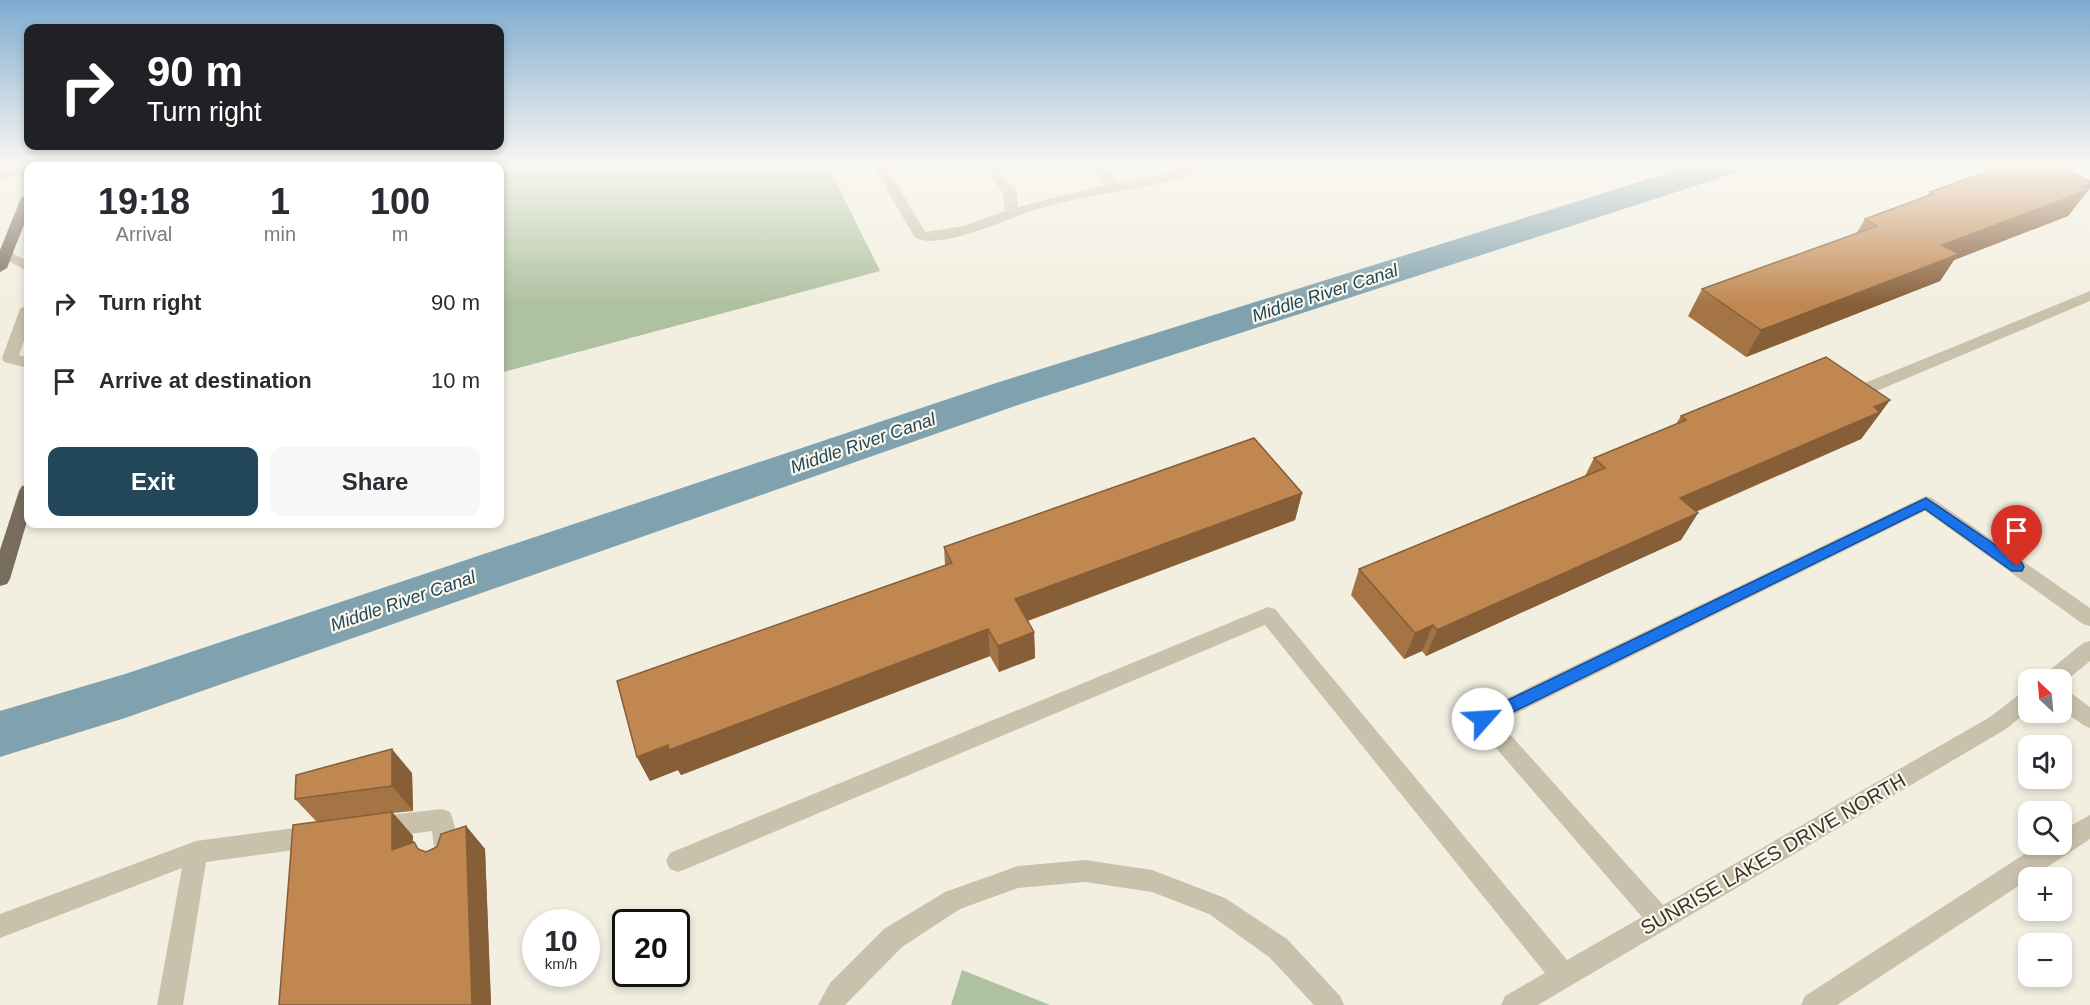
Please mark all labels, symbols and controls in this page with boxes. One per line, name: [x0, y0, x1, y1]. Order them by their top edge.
icon: right: [48, 48, 126, 126]
text: 90 m: [147, 48, 243, 95]
text: Turn right: [147, 97, 262, 127]
text: 19:18: [98, 181, 190, 222]
text: 1: [270, 181, 290, 222]
text: 100: [370, 181, 430, 222]
text: Arrival: [116, 223, 172, 245]
text: min: [264, 223, 296, 245]
text: m: [392, 223, 408, 245]
water label: Middle River Canal: [1250, 260, 1401, 326]
icon: right: [48, 287, 81, 320]
text: Turn right: [99, 290, 201, 315]
text: 90 m: [431, 290, 480, 315]
icon: arrive: [48, 365, 81, 398]
text: Arrive at destination: [99, 368, 312, 393]
text: 10 m: [431, 368, 480, 393]
water label: Middle River Canal: [788, 408, 939, 477]
button: Exit: [48, 447, 258, 516]
button: Share: [270, 447, 480, 516]
pin: [1991, 505, 2042, 567]
icon: arrive: [2000, 514, 2033, 547]
water label: Middle River Canal: [328, 566, 479, 635]
north arrow: [2018, 669, 2072, 723]
map controls: [2018, 669, 2072, 987]
position arrow: [1451, 687, 1515, 751]
button: sound: [2018, 735, 2072, 789]
street label: SUNRISE LAKES DRIVE NORTH: [1637, 769, 1909, 939]
button: search: [2018, 801, 2072, 855]
button: +: [2018, 867, 2072, 921]
speed limit sign: 20: [612, 909, 690, 987]
text: 10: [544, 924, 578, 957]
button: −: [2018, 933, 2072, 987]
text: km/h: [545, 955, 577, 972]

